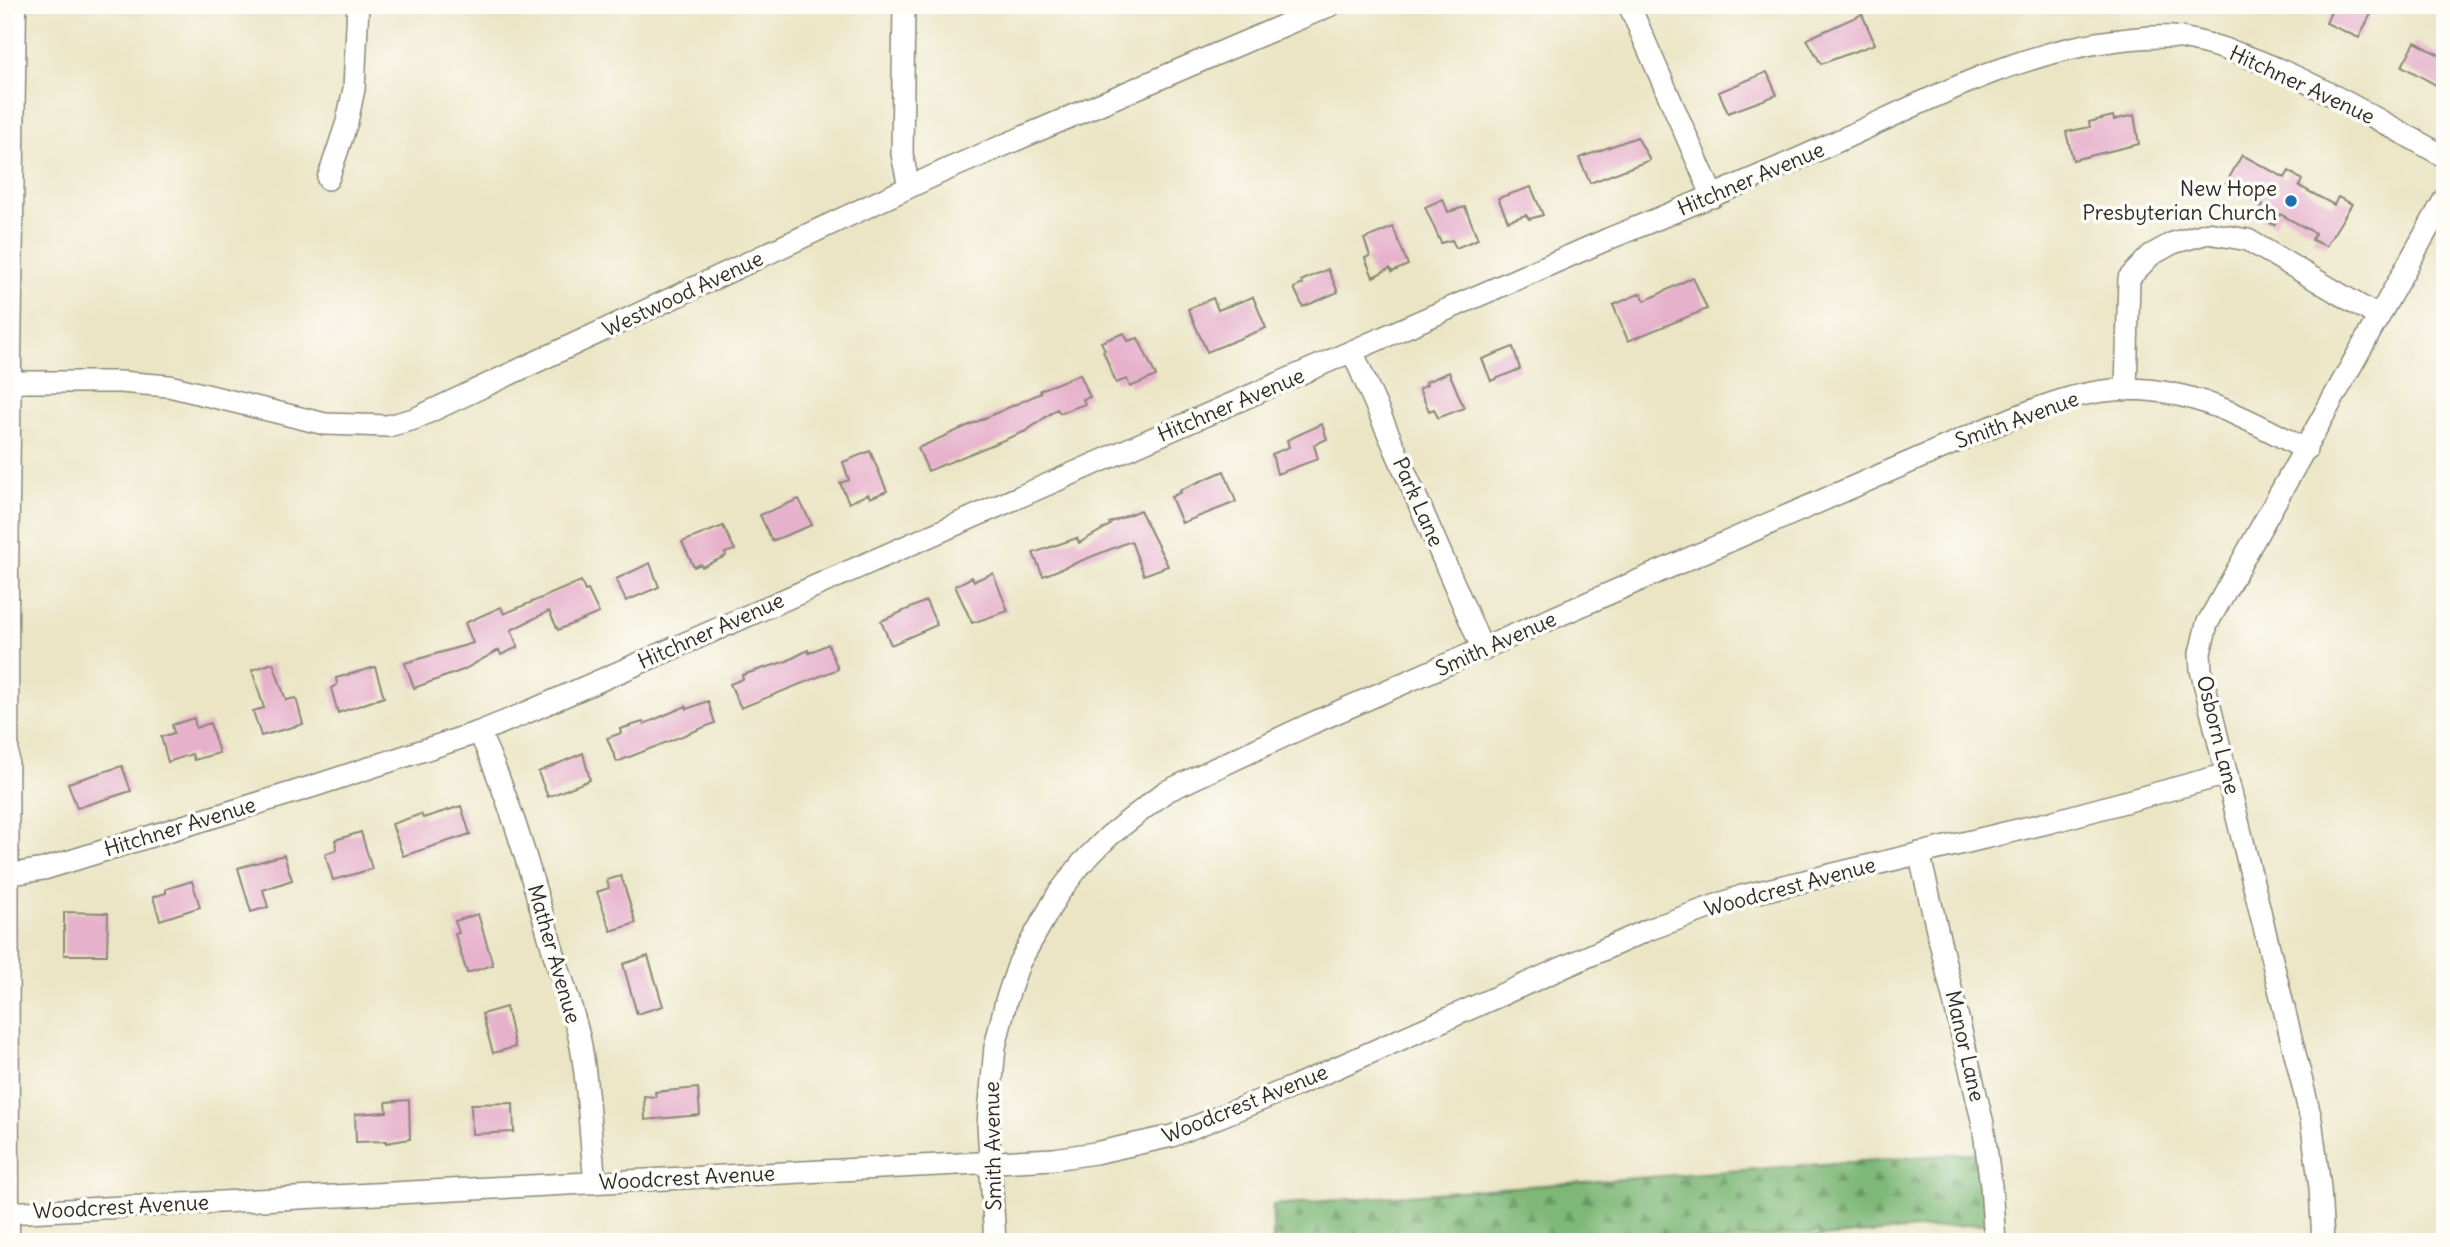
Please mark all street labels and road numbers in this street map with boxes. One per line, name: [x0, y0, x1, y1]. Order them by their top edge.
street label: Hitchner Avenue: [2225, 39, 2379, 130]
street label: Hitchner Avenue: [1673, 135, 1828, 222]
street label: Westwood Avenue: [598, 245, 767, 343]
street label: Hitchner Avenue: [1153, 361, 1308, 448]
street label: Smith Avenue: [1951, 385, 2082, 454]
street label: Park Lane: [1387, 453, 1450, 551]
street label: Hitchner Avenue: [634, 586, 788, 675]
street label: Smith Avenue: [1431, 605, 1560, 682]
street label: Osborn Lane: [2191, 673, 2246, 797]
street label: Hitchner Avenue: [101, 791, 259, 862]
street label: Woodcrest Avenue: [1701, 851, 1879, 922]
street label: Mather Avenue: [522, 881, 587, 1026]
street label: Manor Lane: [1940, 988, 1991, 1104]
street label: Woodcrest Avenue: [1158, 1058, 1332, 1149]
street label: Smith Avenue: [978, 1081, 1007, 1211]
street label: Woodcrest Avenue: [598, 1159, 776, 1196]
street label: Woodcrest Avenue: [32, 1188, 210, 1225]

